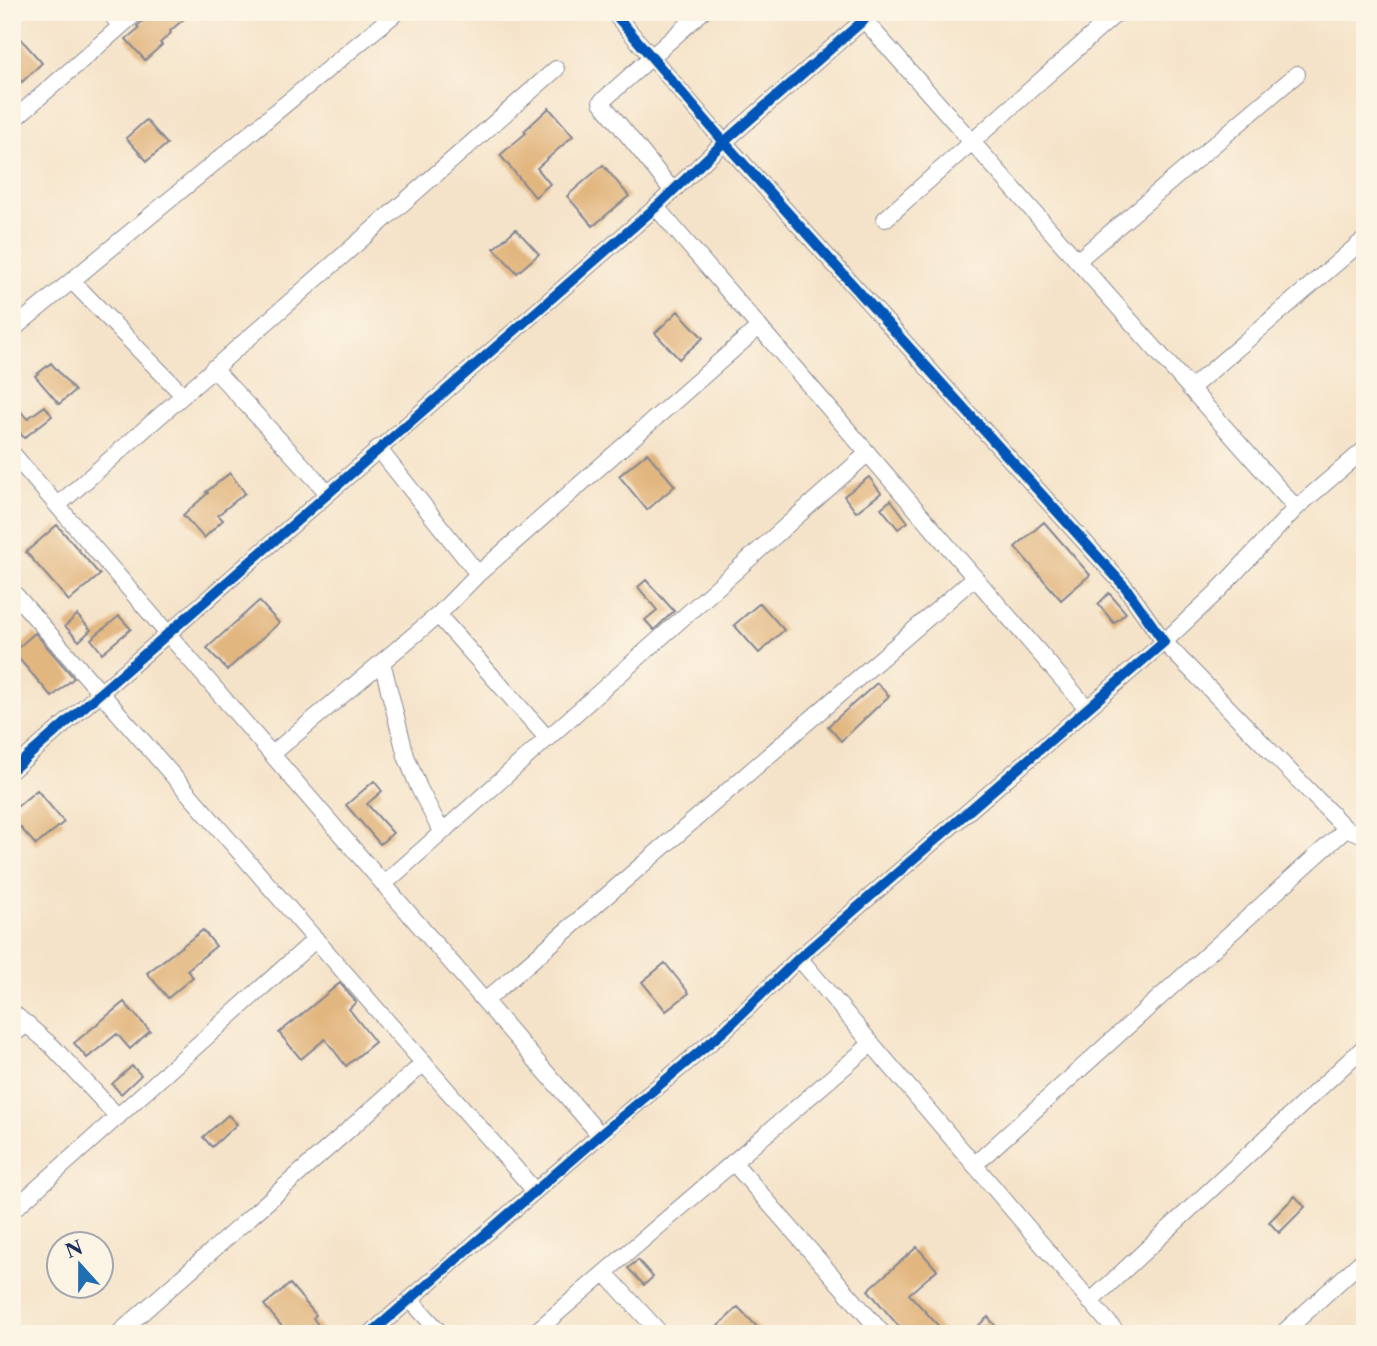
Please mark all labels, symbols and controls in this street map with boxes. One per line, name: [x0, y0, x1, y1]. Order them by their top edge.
north arrow: [46, 1230, 116, 1300]
text: N: [62, 1236, 86, 1263]

